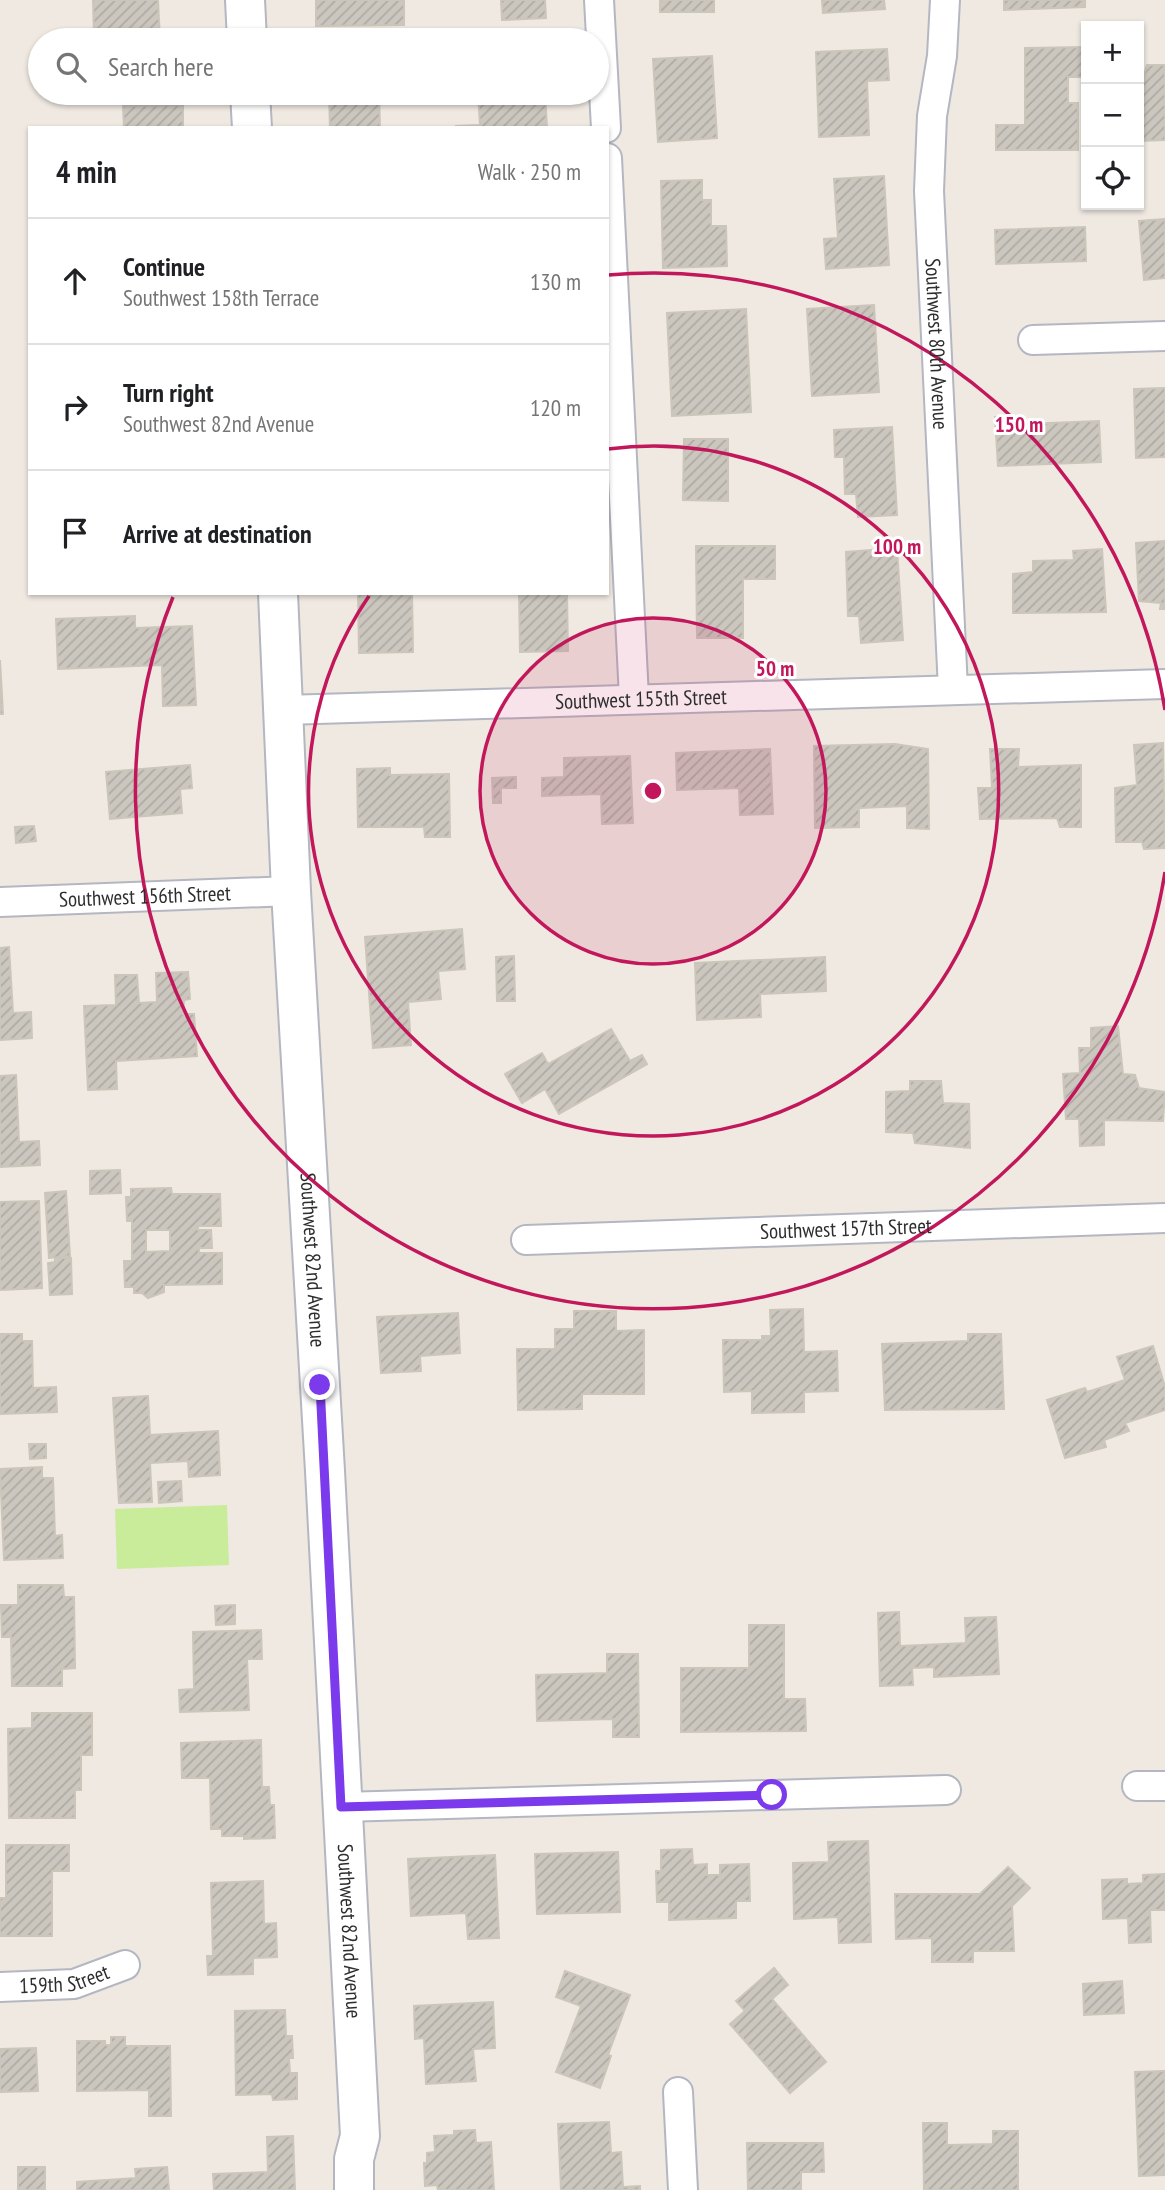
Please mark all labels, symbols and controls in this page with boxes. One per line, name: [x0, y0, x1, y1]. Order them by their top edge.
map controls: [1081, 21, 1144, 210]
button: +: [1081, 21, 1144, 84]
search box: [28, 28, 609, 105]
icon: search: [52, 48, 90, 86]
text: Search here: [108, 50, 214, 83]
button: −: [1081, 84, 1144, 147]
button: locate: [1081, 147, 1144, 210]
text: 4 min: [56, 152, 117, 191]
text: Walk · 250 m: [478, 157, 581, 186]
text: Continue: [123, 250, 205, 283]
street label: Southwest 80th Avenue: [919, 258, 954, 430]
icon: ahead: [56, 262, 94, 300]
text: 130 m: [530, 267, 581, 296]
text: Southwest 158th Terrace: [123, 283, 319, 312]
text: Turn right: [123, 376, 214, 409]
icon: right: [56, 388, 94, 426]
text: 120 m: [530, 393, 581, 422]
text: Southwest 82nd Avenue: [123, 409, 314, 438]
text: 150 m: [995, 411, 1043, 438]
icon: arrive: [56, 514, 94, 552]
text: Arrive at destination: [123, 517, 312, 550]
text: 100 m: [873, 533, 921, 560]
text: 50 m: [756, 655, 794, 682]
street label: Southwest 155th Street: [555, 683, 727, 715]
centre of rings: [641, 779, 665, 803]
street label: Southwest 156th Street: [59, 879, 231, 913]
street label: Southwest 82nd Avenue: [295, 1172, 332, 1348]
street label: Southwest 157th Street: [760, 1212, 932, 1245]
route end: [304, 1369, 335, 1400]
route start: [756, 1779, 787, 1810]
street label: Southwest 82nd Avenue: [332, 1843, 368, 2019]
street label: 159th Street: [19, 1958, 113, 1999]

